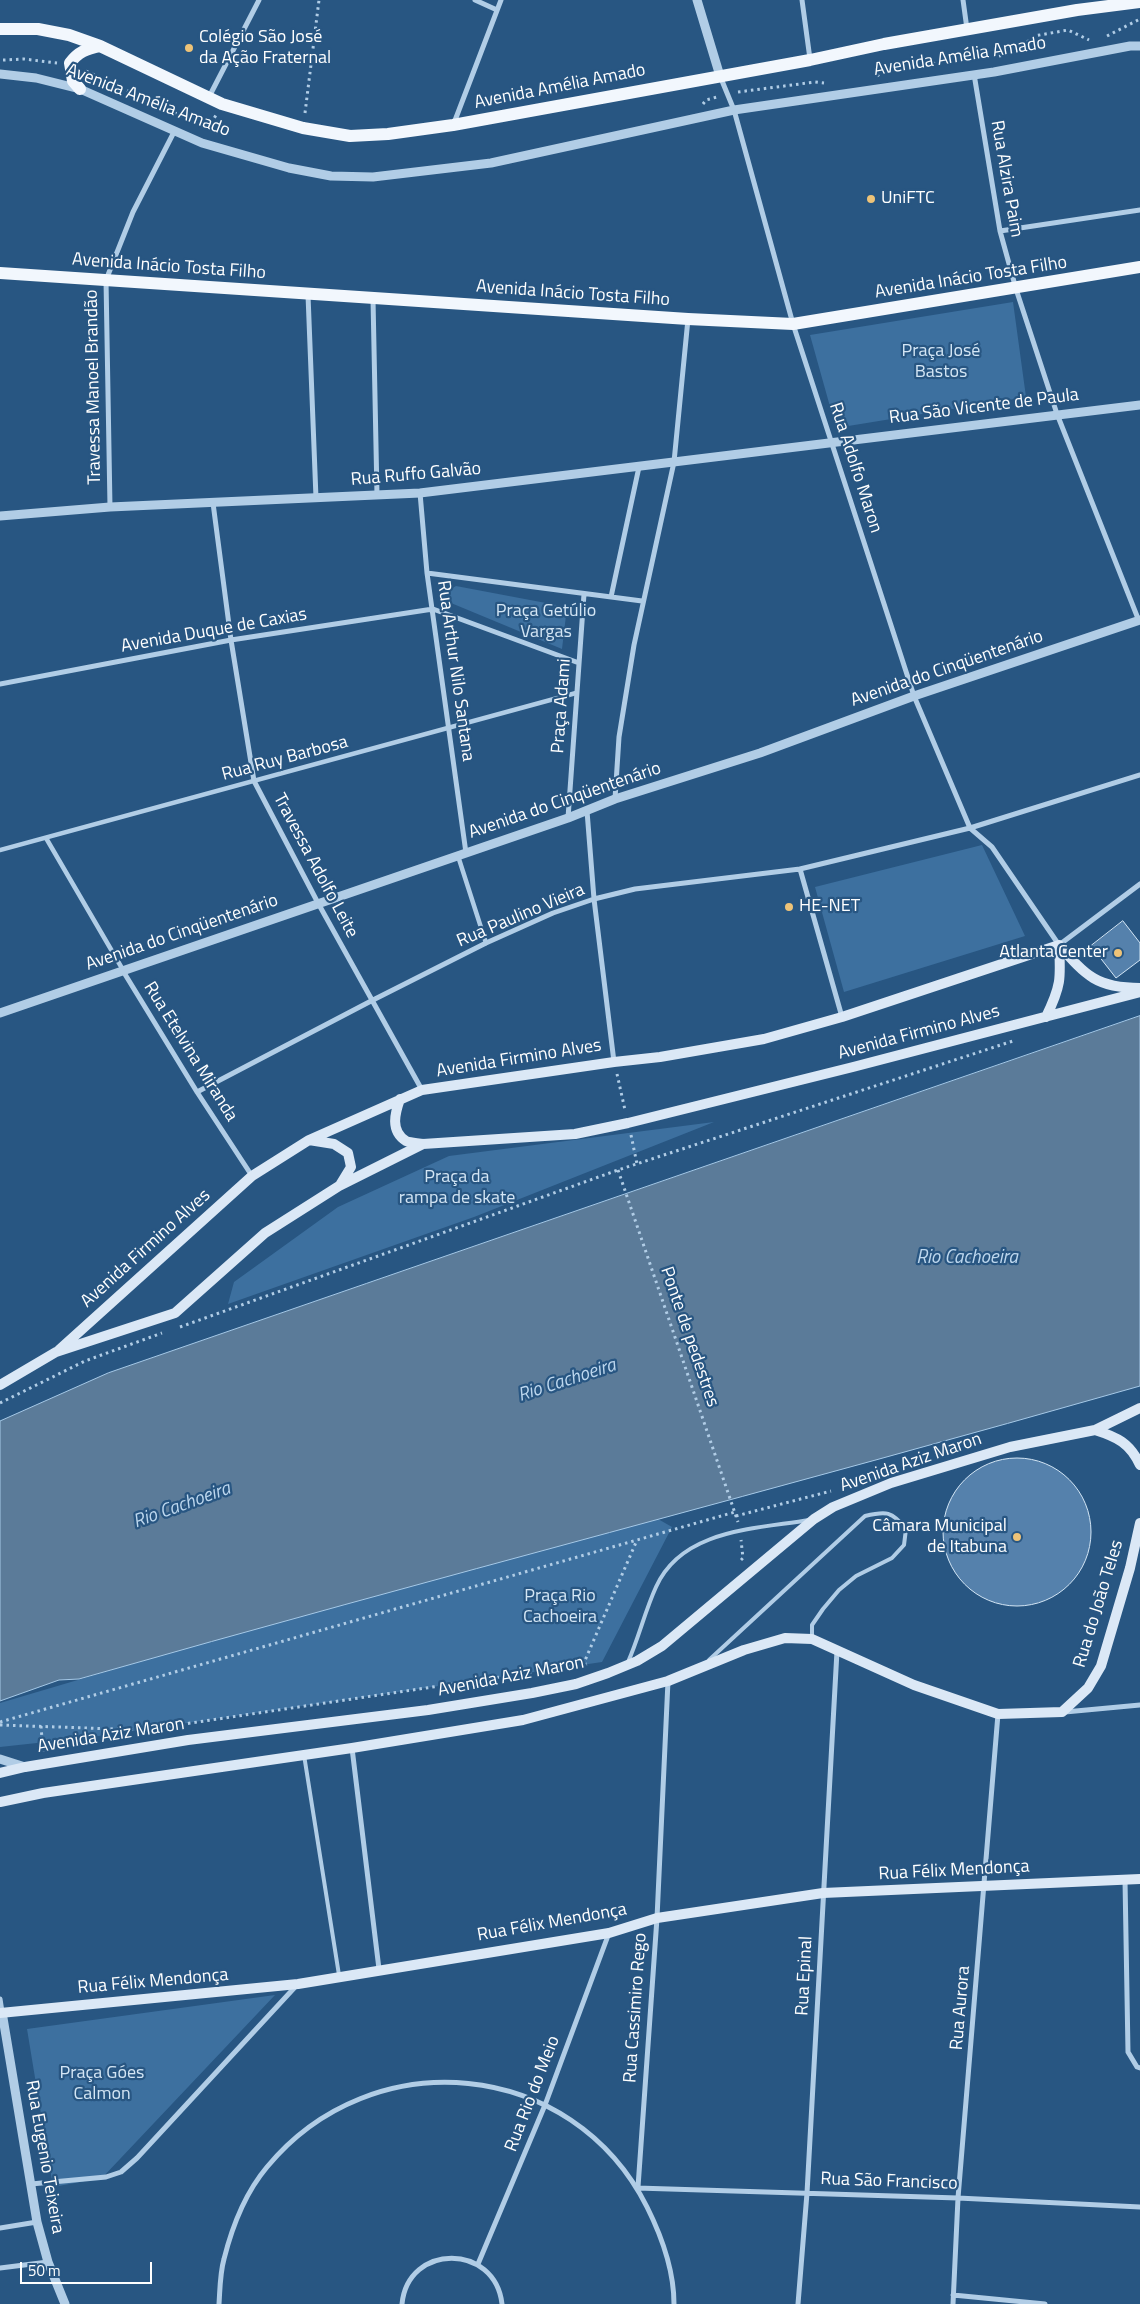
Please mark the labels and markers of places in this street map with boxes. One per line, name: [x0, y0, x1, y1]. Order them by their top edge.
place label: Colégio São José da Ação Fraternal: [199, 27, 331, 70]
marker: Colégio São José da Ação Fraternal: [183, 42, 195, 54]
place label: UniFTC: [881, 188, 935, 210]
marker: UniFTC: [865, 193, 877, 205]
place label: HE-NET: [799, 896, 860, 918]
marker: HE-NET: [783, 901, 795, 913]
place label: Atlanta Center: [999, 942, 1108, 964]
marker: Atlanta Center: [1112, 947, 1124, 959]
place label: Câmara Municipal de Itabuna: [872, 1516, 1007, 1558]
marker: Câmara Municipal de Itabuna: [1011, 1531, 1023, 1543]

